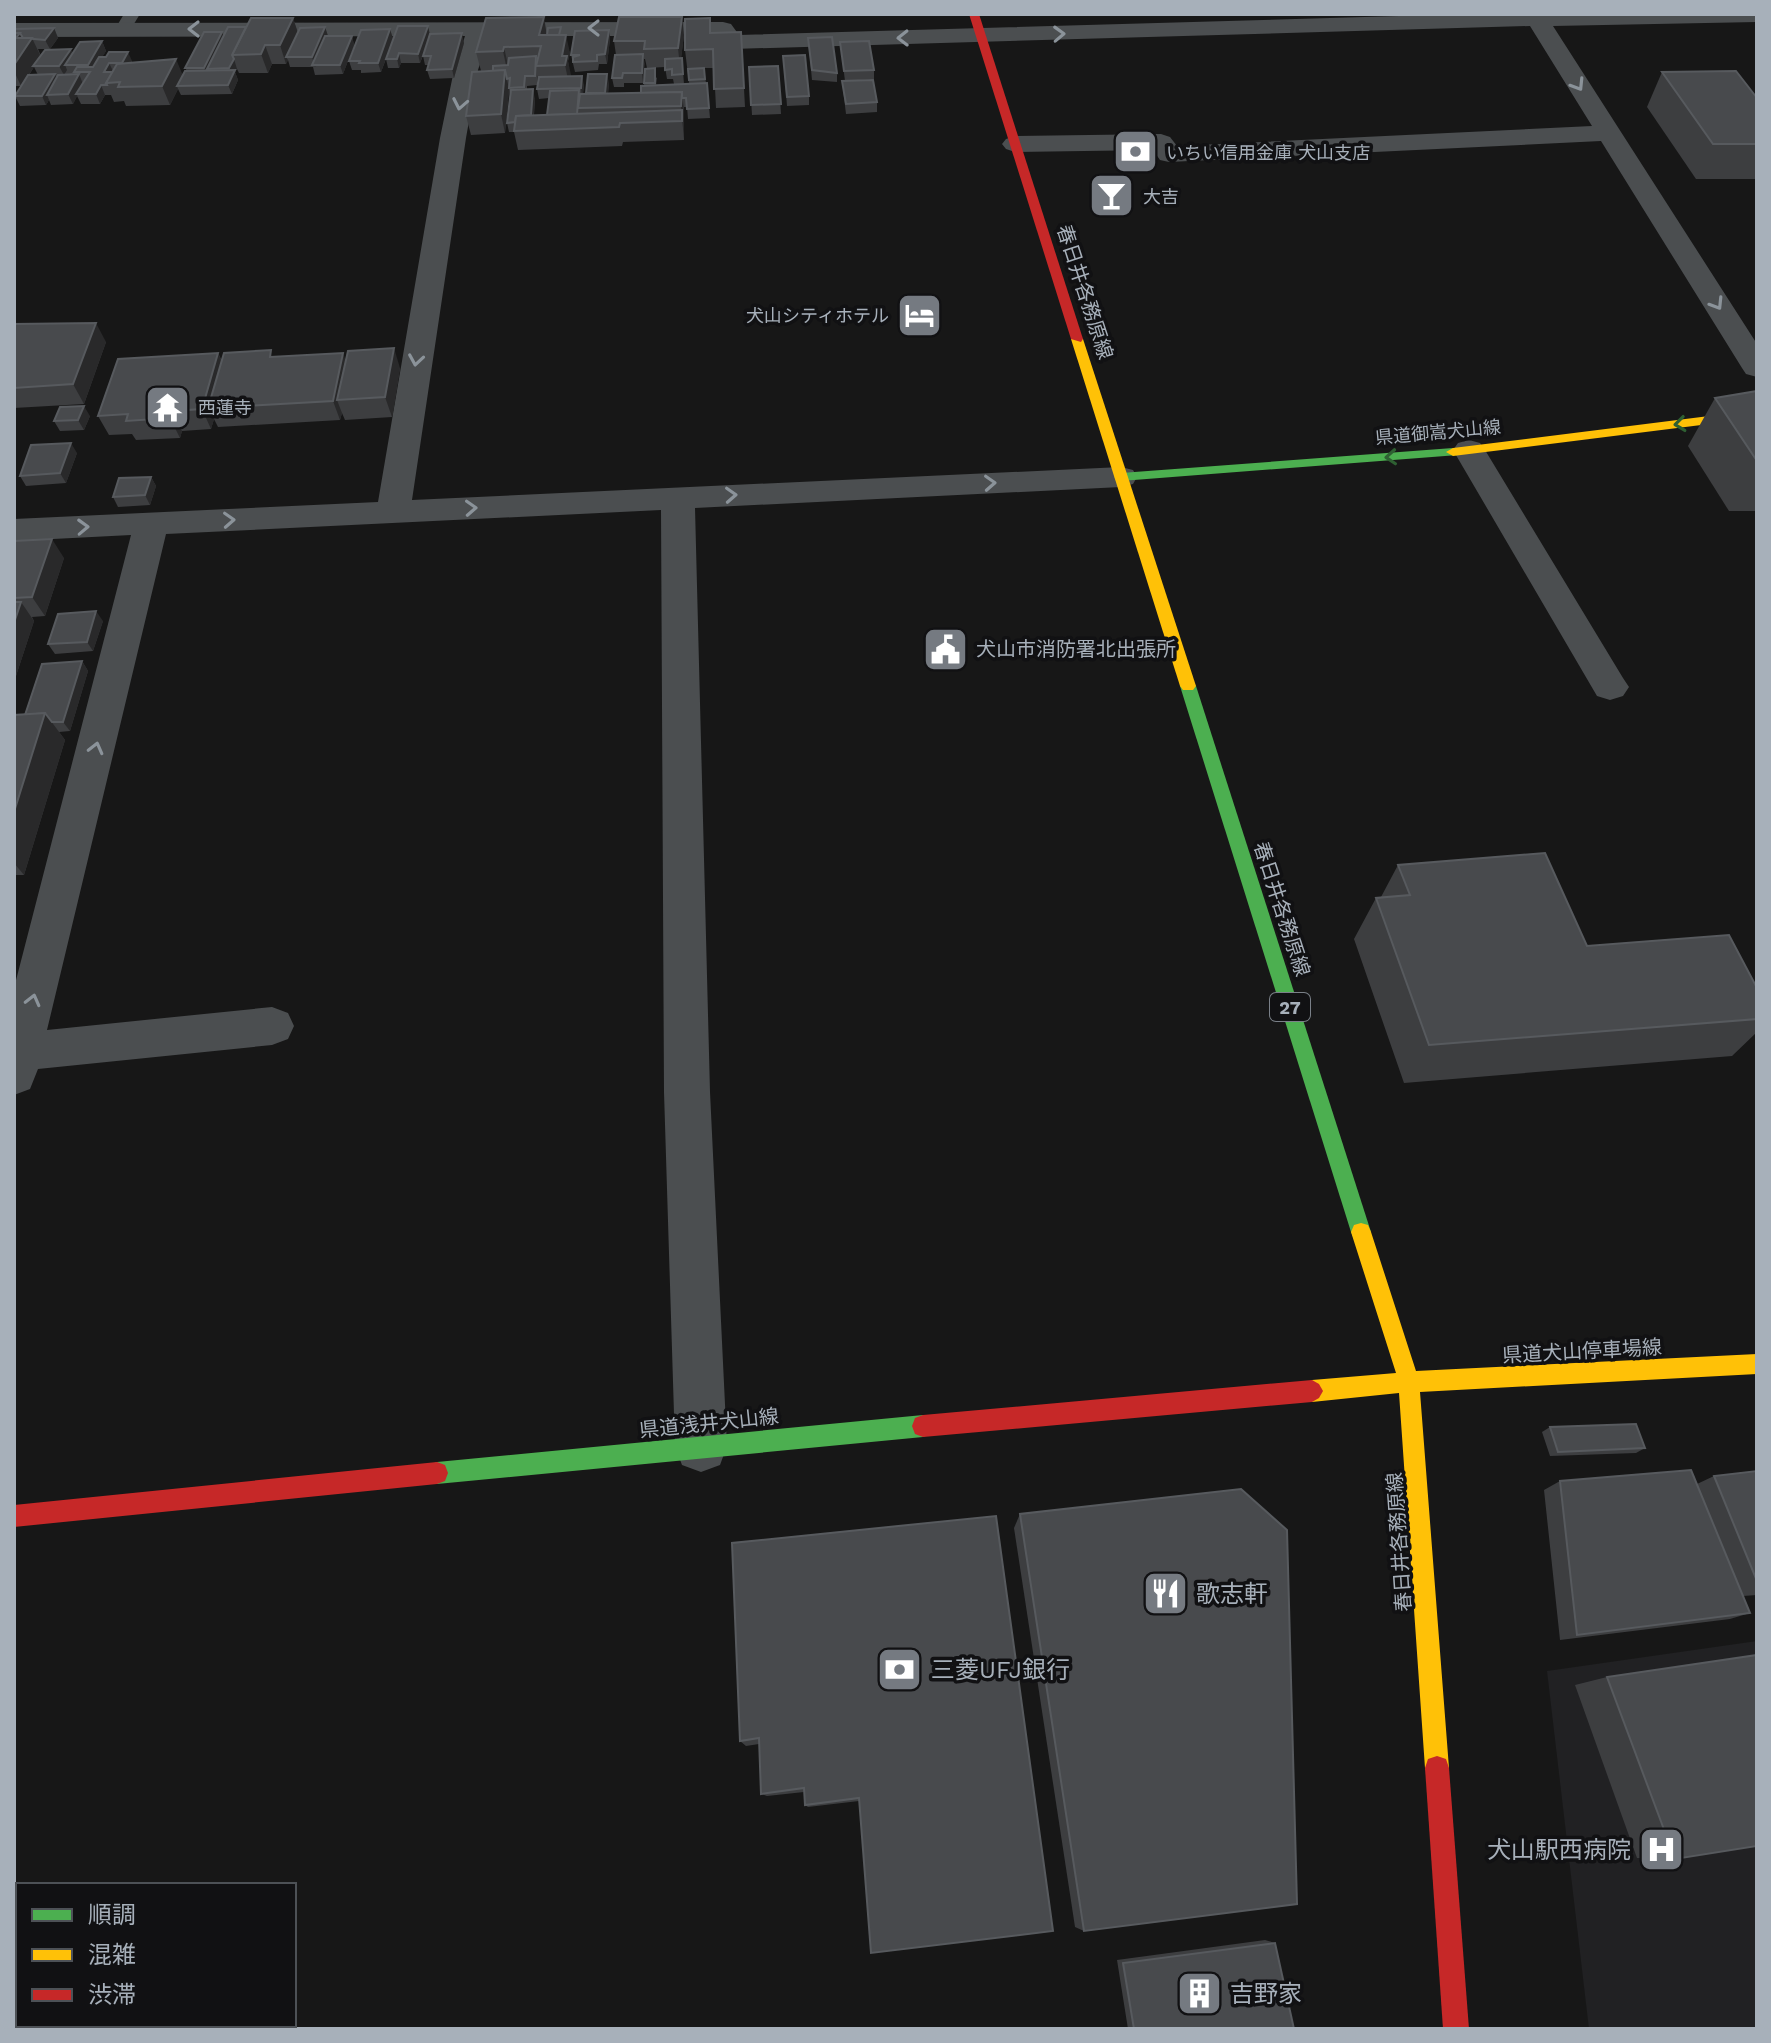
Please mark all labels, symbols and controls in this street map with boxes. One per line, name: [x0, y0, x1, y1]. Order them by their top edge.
one-way arrow: [587, 19, 600, 37]
one-way arrow: [187, 20, 200, 38]
one-way arrow: [1053, 25, 1066, 42]
one-way arrow: [896, 29, 909, 47]
one-way arrow: [1569, 76, 1584, 90]
one-way arrow: [452, 97, 469, 110]
bank icon: いちい信用金庫 犬山支店: [1111, 128, 1159, 176]
place label: いちい信用金庫 犬山支店: [1166, 142, 1370, 163]
bar icon: 大吉: [1088, 172, 1136, 220]
place label: 大吉: [1143, 186, 1179, 207]
street label: 春日井各務原線: [1052, 222, 1118, 362]
hotel icon: 犬山シティホテル: [896, 291, 944, 339]
one-way arrow: [1708, 296, 1723, 310]
place label: 犬山シティホテル: [746, 305, 889, 326]
one-way arrow: [408, 353, 425, 367]
temple icon: 西蓮寺: [143, 383, 191, 431]
place label: 西蓮寺: [198, 397, 252, 418]
one-way arrow: [1673, 415, 1686, 432]
street label: 県道御嵩犬山線: [1374, 416, 1502, 448]
one-way arrow: [1384, 448, 1397, 465]
one-way arrow: [984, 475, 997, 492]
one-way arrow: [725, 487, 738, 504]
one-way arrow: [465, 500, 478, 517]
one-way arrow: [223, 512, 236, 529]
one-way arrow: [77, 519, 90, 536]
public building icon: 犬山市消防署北出張所: [921, 625, 969, 673]
place label: 犬山市消防署北出張所: [976, 637, 1176, 661]
one-way arrow: [86, 741, 103, 755]
street label: 春日井各務原線: [1249, 839, 1315, 979]
one-way arrow: [24, 993, 41, 1007]
road number: 27: [1270, 993, 1310, 1021]
street label: 県道犬山停車場線: [1501, 1335, 1663, 1367]
street label: 県道浅井犬山線: [638, 1404, 780, 1442]
street label: 春日井各務原線: [1382, 1471, 1416, 1613]
restaurant icon: 歌志軒: [1141, 1570, 1189, 1618]
place label: 歌志軒: [1196, 1580, 1268, 1608]
bank icon: 三菱UFJ銀行: [876, 1646, 924, 1694]
place label: 三菱UFJ銀行: [931, 1656, 1070, 1684]
hospital icon: 犬山駅西病院: [1638, 1826, 1686, 1874]
place label: 犬山駅西病院: [1487, 1836, 1631, 1864]
legend: [16, 1883, 296, 2027]
text: 順調: [88, 1901, 136, 1929]
text: 混雑: [88, 1941, 136, 1969]
building icon: 吉野家: [1175, 1970, 1223, 2018]
place label: 吉野家: [1230, 1980, 1302, 2008]
text: 渋滞: [88, 1981, 136, 2009]

